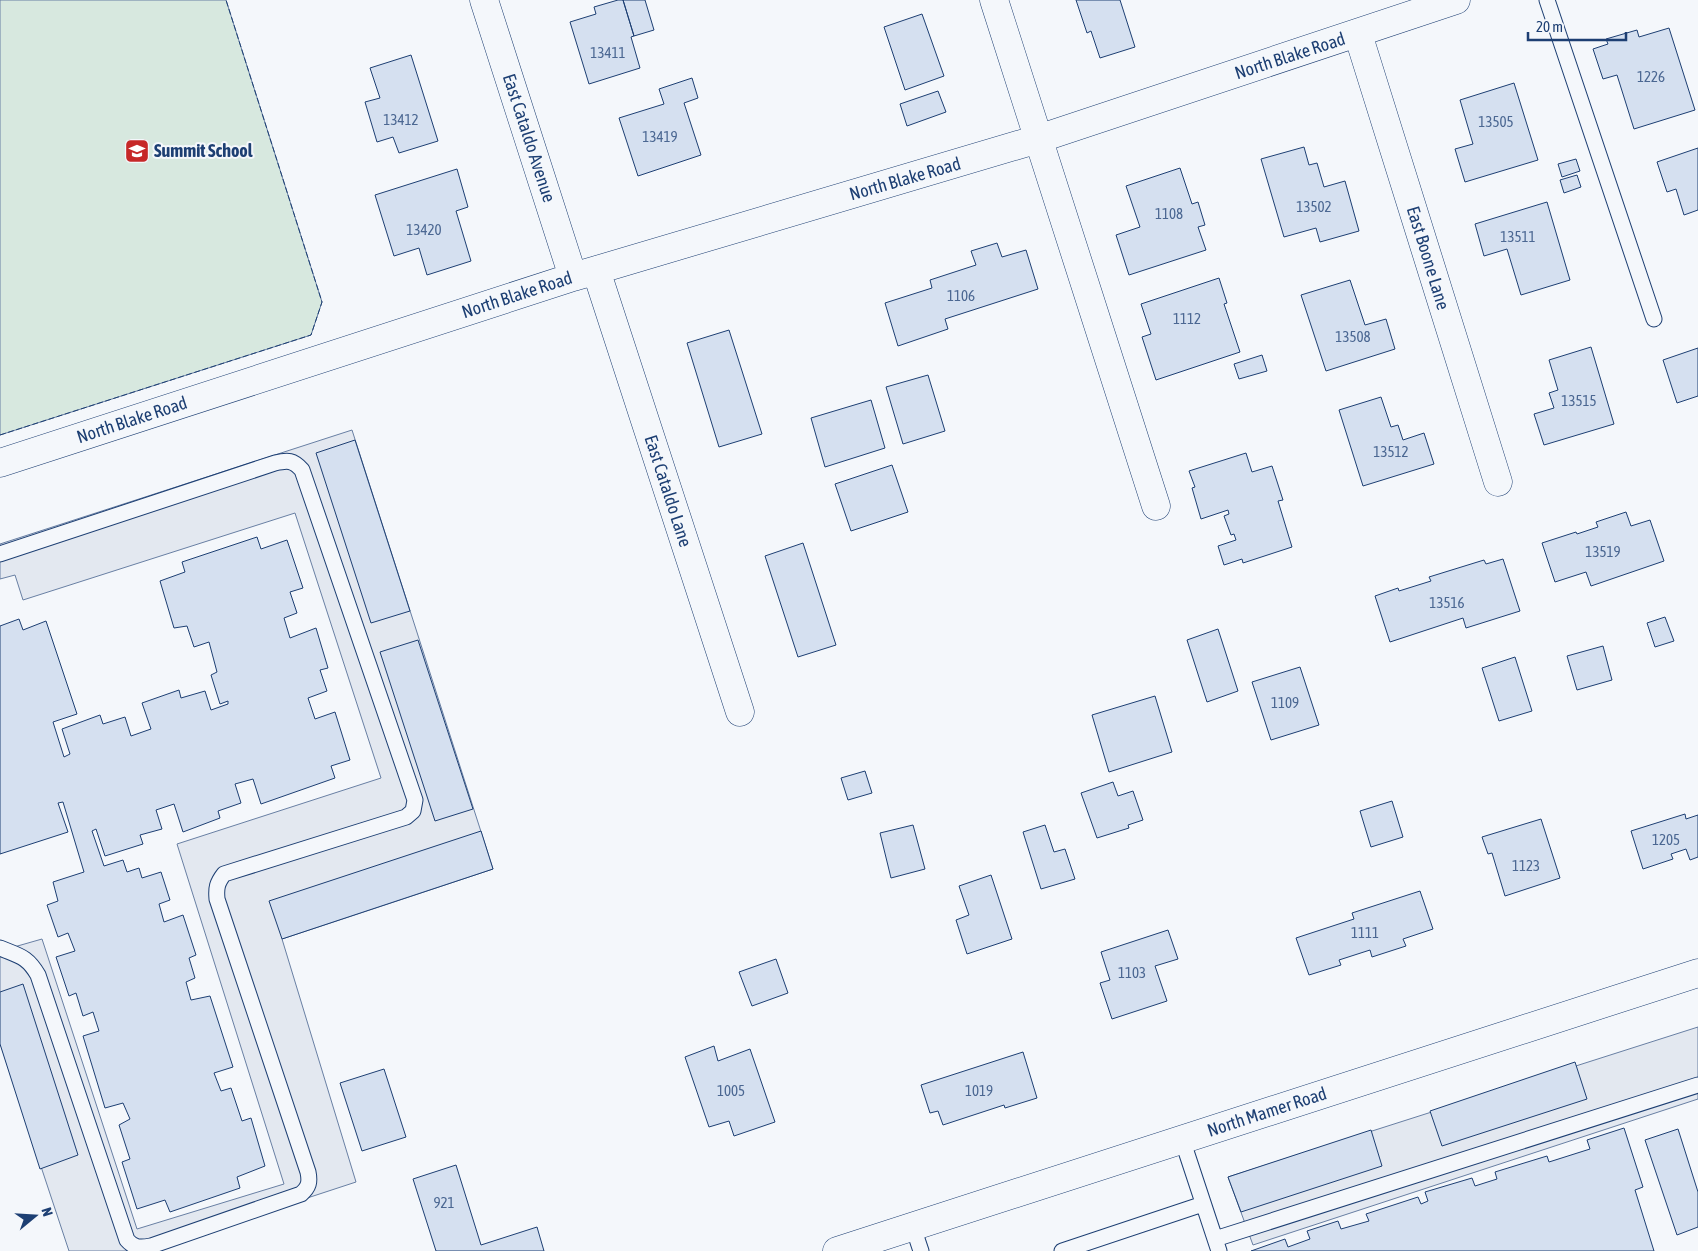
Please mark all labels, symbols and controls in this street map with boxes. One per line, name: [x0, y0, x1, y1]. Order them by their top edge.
scale bar: [1528, 10, 1626, 42]
text: 20 m: [1536, 18, 1563, 35]
street label: North Blake Road: [1232, 28, 1348, 83]
house number: 13411: [590, 44, 626, 61]
house number: 1226: [1637, 68, 1665, 85]
street label: East Cataldo Avenue: [499, 71, 560, 205]
house number: 13412: [383, 111, 419, 128]
house number: 13505: [1478, 113, 1514, 130]
house number: 13419: [642, 128, 678, 145]
school or university icon: Summit School: [124, 138, 150, 164]
place label: Summit School: [154, 140, 253, 161]
street label: North Blake Road: [847, 153, 963, 204]
house number: 13502: [1296, 198, 1332, 215]
street label: East Boone Lane: [1403, 204, 1454, 312]
house number: 1108: [1155, 205, 1183, 222]
house number: 13420: [406, 221, 442, 238]
house number: 13511: [1500, 228, 1536, 245]
street label: North Blake Road: [459, 267, 575, 322]
house number: 1106: [947, 287, 975, 304]
house number: 1112: [1173, 310, 1201, 327]
house number: 13508: [1335, 328, 1371, 345]
street label: North Blake Road: [74, 392, 190, 447]
house number: 13515: [1561, 392, 1597, 409]
street label: East Cataldo Lane: [641, 432, 696, 549]
house number: 13512: [1373, 443, 1409, 460]
house number: 13519: [1585, 543, 1621, 560]
house number: 13516: [1429, 594, 1465, 611]
house number: 1109: [1271, 694, 1299, 711]
house number: 1205: [1652, 831, 1680, 848]
house number: 1123: [1512, 857, 1540, 874]
house number: 1111: [1351, 924, 1379, 941]
house number: 1103: [1118, 964, 1146, 981]
house number: 1005: [717, 1082, 745, 1099]
house number: 1019: [965, 1082, 993, 1099]
street label: North Mamer Road: [1204, 1082, 1329, 1141]
north arrow: [10, 1191, 60, 1241]
house number: 921: [433, 1194, 455, 1211]
text: N: [38, 1206, 56, 1218]

